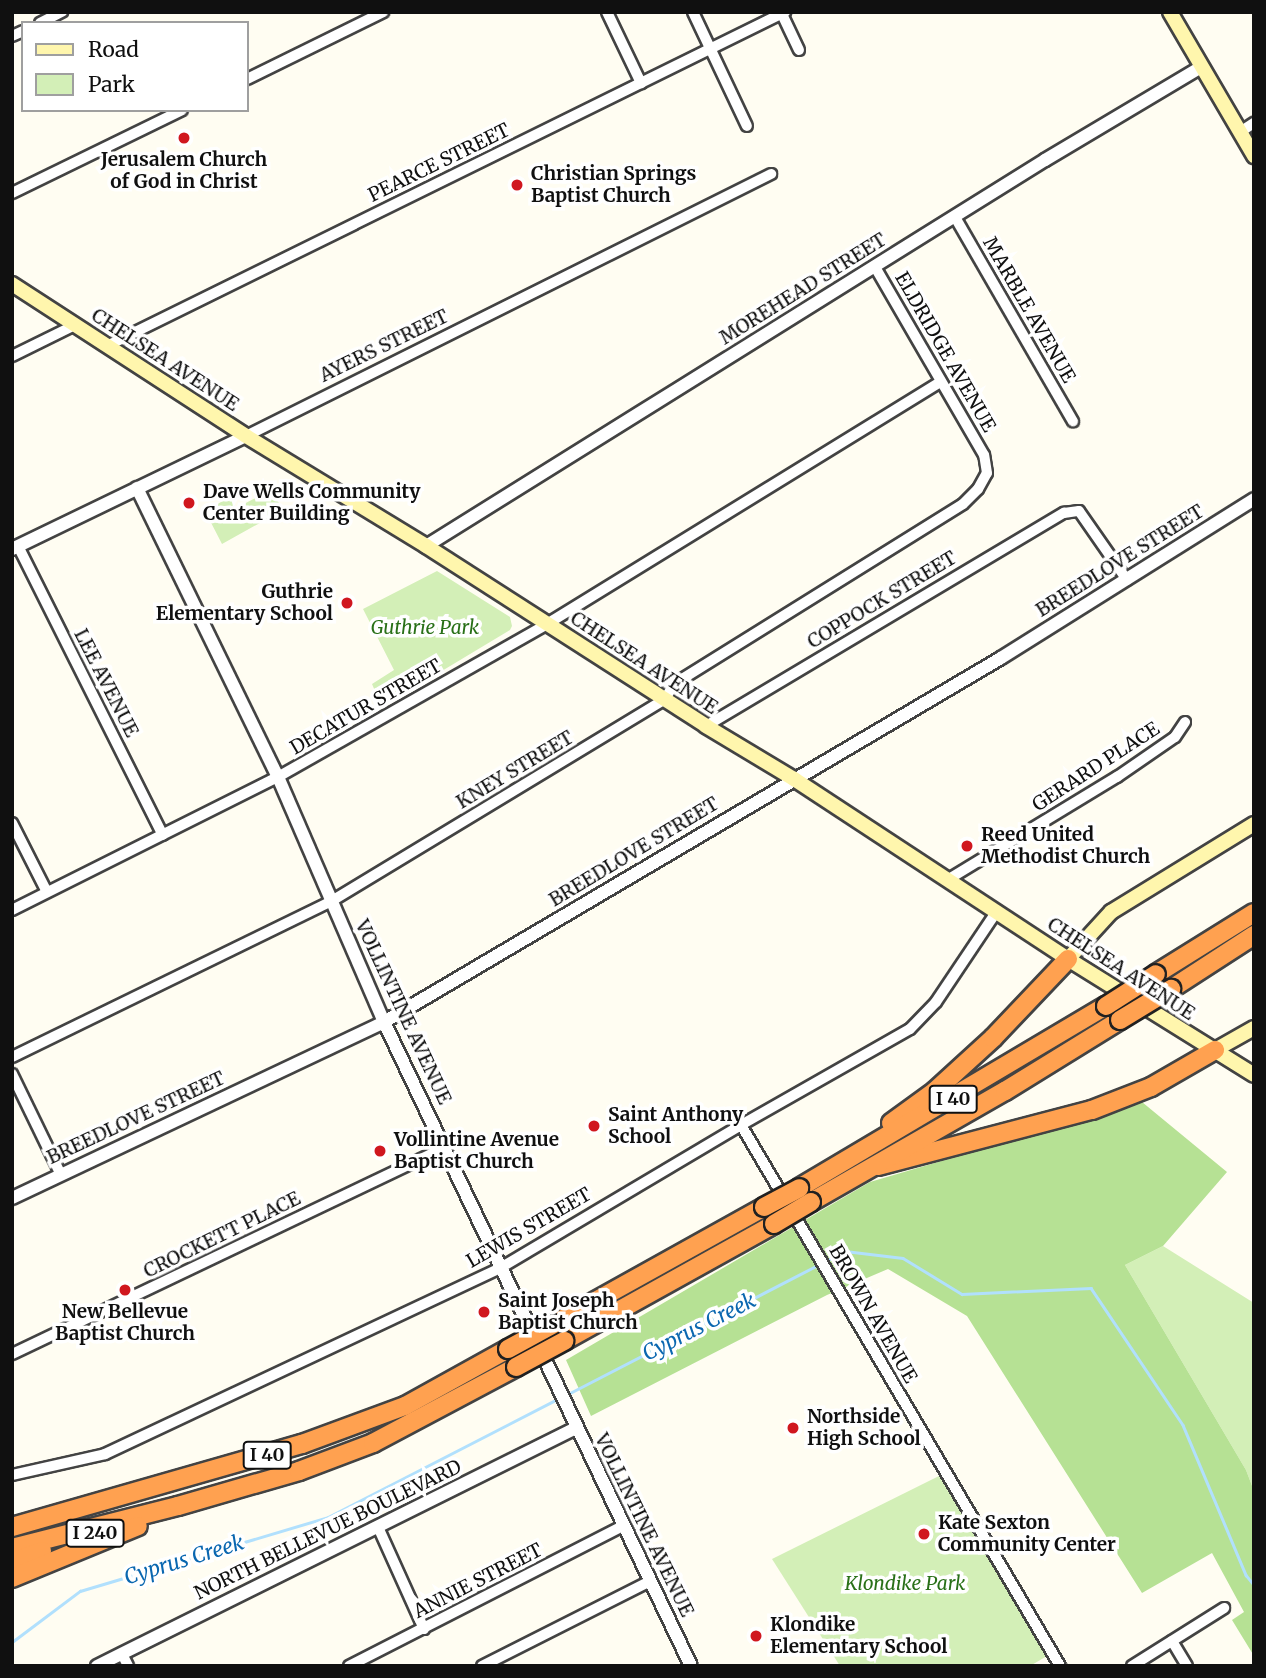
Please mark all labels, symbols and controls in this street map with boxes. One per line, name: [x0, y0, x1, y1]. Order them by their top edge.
legend: [21, 21, 248, 112]
text: Road: [88, 36, 139, 63]
text: Park: [88, 71, 135, 98]
street label: PEARCE STREET: [365, 119, 513, 207]
marker: Jerusalem Church of God in Christ: [176, 130, 192, 146]
place label: Jerusalem Church of God in Christ: [101, 149, 267, 193]
place label: Christian Springs Baptist Church: [531, 163, 696, 207]
marker: Christian Springs Baptist Church: [509, 177, 525, 193]
street label: MOREHEAD STREET: [716, 228, 890, 350]
street label: MARBLE AVENUE: [978, 233, 1080, 387]
street label: ELDRIDGE AVENUE: [890, 268, 1000, 436]
street label: CHELSEA AVENUE: [87, 304, 243, 416]
street label: AYERS STREET: [316, 305, 452, 387]
place label: Dave Wells Community Center Building: [203, 481, 421, 525]
marker: Dave Wells Community Center Building: [181, 495, 197, 511]
street label: BREEDLOVE STREET: [1032, 500, 1208, 622]
street label: COPPOCK STREET: [803, 547, 961, 653]
place label: Guthrie Elementary School: [156, 581, 333, 625]
marker: Guthrie Elementary School: [339, 595, 355, 611]
street label: CHELSEA AVENUE: [566, 607, 722, 719]
park label: Guthrie Park: [371, 617, 479, 639]
street label: LEE AVENUE: [69, 625, 143, 741]
street label: DECATUR STREET: [286, 654, 446, 760]
street label: GERARD PLACE: [1028, 717, 1164, 817]
street label: KNEY STREET: [452, 726, 578, 814]
street label: BREEDLOVE STREET: [545, 792, 723, 912]
place label: Reed United Methodist Church: [981, 824, 1150, 868]
marker: Reed United Methodist Church: [959, 838, 975, 854]
street label: CHELSEA AVENUE: [1043, 913, 1199, 1025]
street label: VOLLINTINE AVENUE: [350, 916, 456, 1108]
street label: BREEDLOVE STREET: [43, 1067, 229, 1169]
road number: I 40: [928, 1084, 978, 1114]
place label: Saint Anthony School: [608, 1104, 743, 1148]
marker: Saint Anthony School: [586, 1118, 602, 1134]
place label: Vollintine Avenue Baptist Church: [394, 1129, 559, 1173]
marker: Vollintine Avenue Baptist Church: [372, 1143, 388, 1159]
street label: LEWIS STREET: [463, 1183, 595, 1273]
street label: CROCKETT PLACE: [140, 1187, 304, 1283]
street label: BROWN AVENUE: [824, 1241, 922, 1387]
marker: New Bellevue Baptist Church: [117, 1282, 133, 1298]
water label: Cyprus Creek: [638, 1288, 760, 1366]
place label: Saint Joseph Baptist Church: [498, 1290, 638, 1334]
place label: New Bellevue Baptist Church: [55, 1301, 195, 1345]
marker: Saint Joseph Baptist Church: [476, 1304, 492, 1320]
place label: Northside High School: [807, 1406, 921, 1450]
marker: Northside High School: [785, 1420, 801, 1436]
street label: VOLLINTINE AVENUE: [590, 1430, 698, 1620]
road number: I 40: [243, 1440, 292, 1470]
street label: NORTH BELLEVUE BOULEVARD: [191, 1455, 465, 1605]
place label: Kate Sexton Community Center: [938, 1512, 1116, 1556]
road number: I 240: [65, 1518, 125, 1548]
marker: Kate Sexton Community Center: [916, 1526, 932, 1542]
water label: Cyprus Creek: [121, 1530, 247, 1590]
street label: ANNIE STREET: [410, 1539, 546, 1623]
park label: Klondike Park: [845, 1573, 965, 1595]
place label: Klondike Elementary School: [770, 1614, 947, 1658]
marker: Klondike Elementary School: [748, 1628, 764, 1644]

